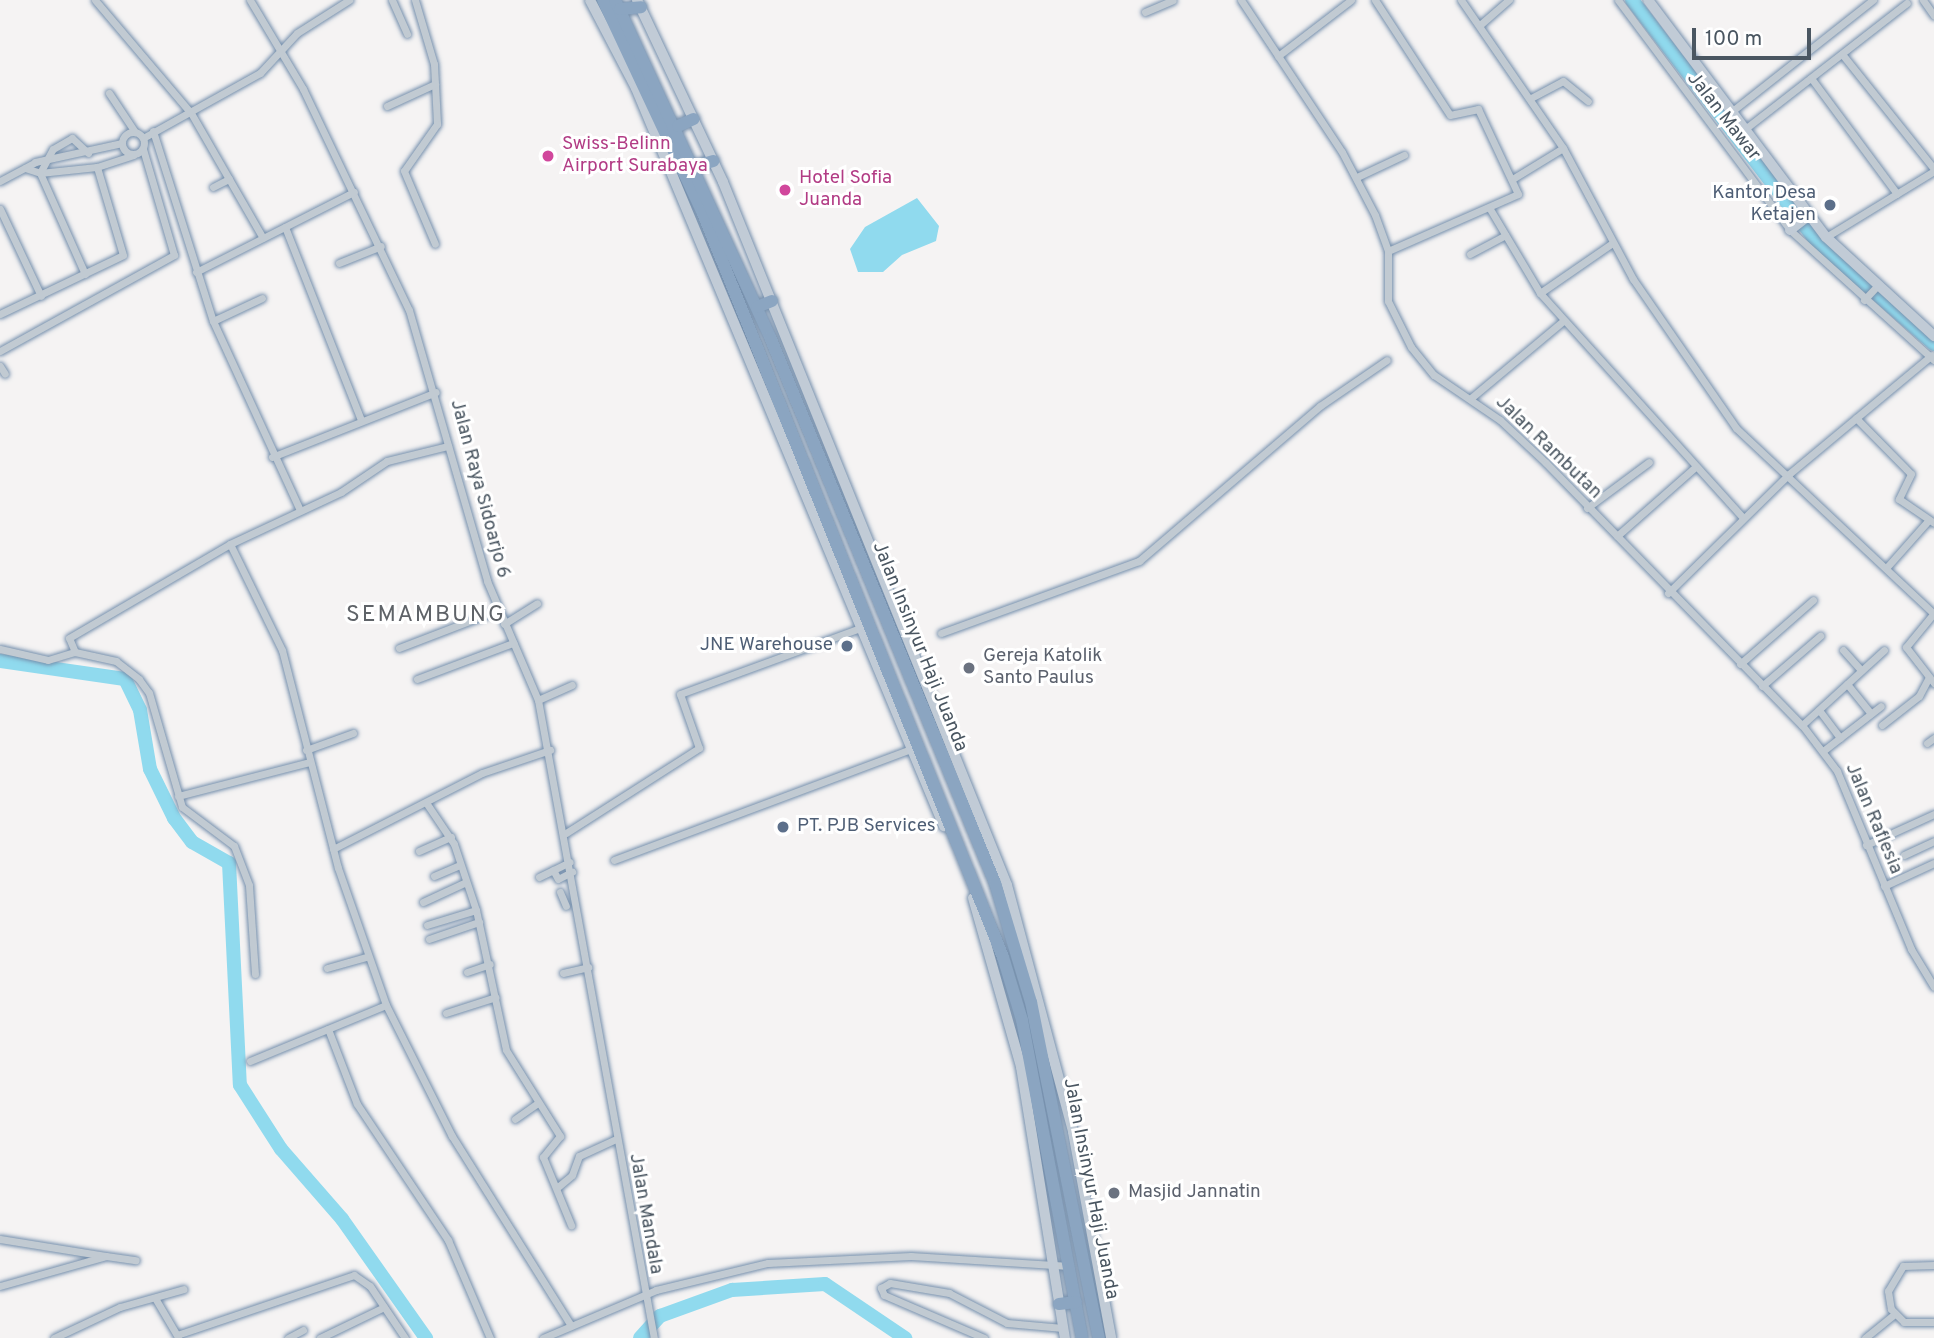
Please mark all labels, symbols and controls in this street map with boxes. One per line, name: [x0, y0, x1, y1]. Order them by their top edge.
scale bar: [1696, 14, 1815, 58]
text: 100 m: [1705, 26, 1762, 53]
street label: Jalan Mawar: [1681, 68, 1765, 166]
place label: Swiss-Belinn Airport Surabaya: [562, 134, 708, 178]
marker: Swiss-Belinn Airport Surabaya: [540, 148, 556, 164]
place label: Hotel Sofia Juanda: [799, 168, 892, 212]
marker: Hotel Sofia Juanda: [777, 182, 793, 198]
place label: Kantor Desa Ketajen: [1712, 183, 1816, 227]
marker: Kantor Desa Ketajen: [1822, 197, 1838, 213]
street label: Jalan Rambutan: [1490, 392, 1606, 504]
street label: Jalan Raya Sidoarjo 6: [444, 397, 514, 581]
street label: Jalan Insinyur Haji Juanda: [866, 539, 972, 755]
district label: SEMAMBUNG: [347, 602, 505, 630]
place label: JNE Warehouse: [699, 635, 833, 657]
marker: JNE Warehouse: [839, 638, 855, 654]
place label: Gereja Katolik Santo Paulus: [983, 646, 1102, 690]
marker: Gereja Katolik Santo Paulus: [961, 660, 977, 676]
street label: Jalan Raflesia: [1839, 760, 1907, 878]
place label: PT. PJB Services: [797, 816, 936, 838]
marker: PT. PJB Services: [775, 819, 791, 835]
street label: Jalan Insinyur Haji Juanda: [1057, 1077, 1123, 1301]
street label: Jalan Mandala: [623, 1152, 667, 1276]
place label: Masjid Jannatin: [1128, 1182, 1261, 1204]
marker: Masjid Jannatin: [1106, 1185, 1122, 1201]

